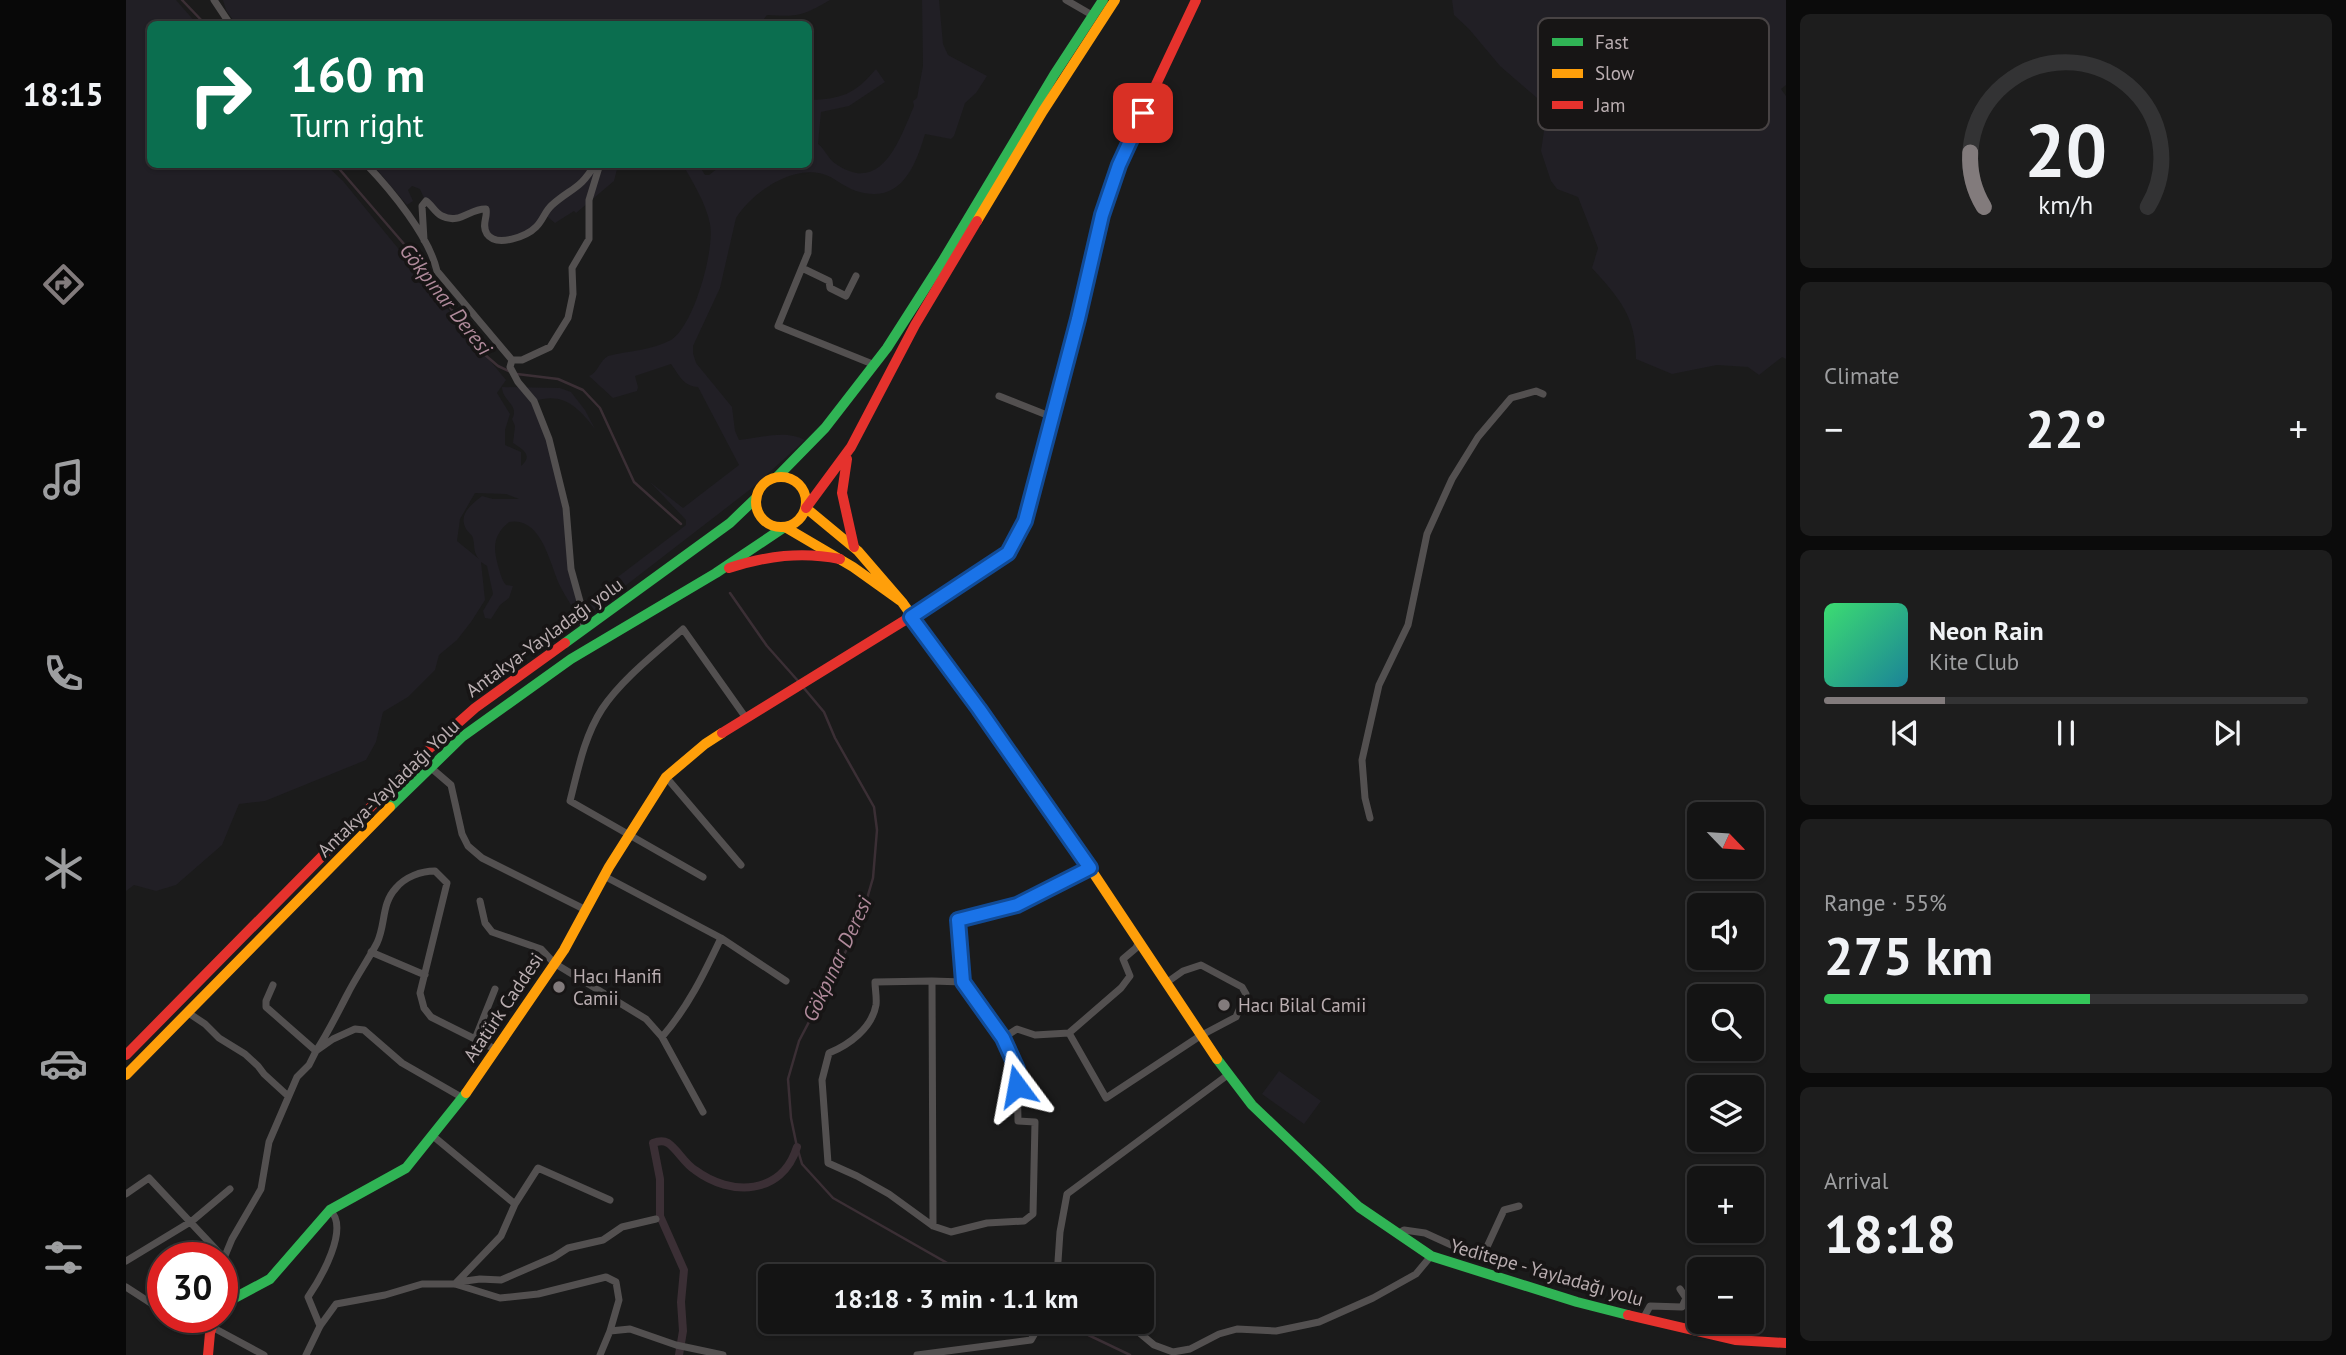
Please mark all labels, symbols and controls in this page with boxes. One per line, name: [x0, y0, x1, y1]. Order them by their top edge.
legend: [1538, 18, 1769, 130]
text: Fast: [1595, 30, 1629, 54]
text: 160 m: [290, 42, 425, 106]
icon: right: [175, 49, 266, 140]
text: Slow: [1595, 61, 1635, 85]
text: 18:15: [22, 73, 104, 115]
pin: [1113, 83, 1173, 143]
text: Jam: [1594, 93, 1625, 117]
icon: arrive: [1124, 94, 1162, 132]
text: 20: [2025, 103, 2107, 197]
text: Turn right: [290, 104, 424, 146]
text: km/h: [2039, 189, 2093, 221]
water label: Gökpınar Deresi: [394, 237, 499, 361]
icon: directions: [39, 260, 88, 309]
text: Climate: [1824, 361, 1899, 390]
text: 22°: [2025, 395, 2107, 462]
text: −: [1824, 404, 1843, 453]
text: +: [2289, 404, 2308, 453]
icon: music: [39, 455, 88, 504]
street label: Antakya-Yayladağı yolu: [461, 572, 627, 702]
text: Neon Rain: [1929, 614, 2044, 647]
text: Kite Club: [1929, 647, 2019, 676]
icon: phone: [39, 649, 88, 698]
street label: Antakya-Yayladağı Yolu: [312, 714, 464, 862]
icon: previous: [1886, 714, 1924, 752]
icon: pause: [2047, 714, 2085, 752]
icon: next: [2208, 714, 2246, 752]
north arrow: [1687, 802, 1764, 878]
map controls: [1687, 802, 1764, 1334]
icon: climate: [39, 844, 88, 893]
text: Range · 55%: [1824, 888, 1947, 917]
water label: Gökpınar Deresi: [796, 892, 878, 1026]
button: sound: [1687, 893, 1764, 970]
text: 275 km: [1824, 922, 1993, 989]
street label: Atatürk Caddesi: [458, 948, 548, 1066]
place label: Hacı Hanifi Camii: [573, 964, 662, 1010]
marker: Hacı Hanifi Camii: [551, 979, 567, 995]
button: search: [1687, 984, 1764, 1061]
place label: Hacı Bilal Camii: [1238, 993, 1366, 1017]
marker: Hacı Bilal Camii: [1216, 997, 1232, 1013]
icon: car: [39, 1039, 88, 1088]
position arrow: [980, 1049, 1054, 1123]
button: layers: [1687, 1075, 1764, 1152]
button: +: [1687, 1166, 1764, 1243]
text: Arrival: [1824, 1166, 1888, 1195]
text: 18:18: [1824, 1200, 1956, 1267]
icon: filters: [39, 1233, 88, 1282]
street label: Yeditepe - Yayladağı yolu: [1448, 1233, 1646, 1311]
speed limit sign: 30: [147, 1242, 238, 1333]
button: −: [1687, 1257, 1764, 1334]
text: 18:18 · 3 min · 1.1 km: [834, 1282, 1079, 1315]

